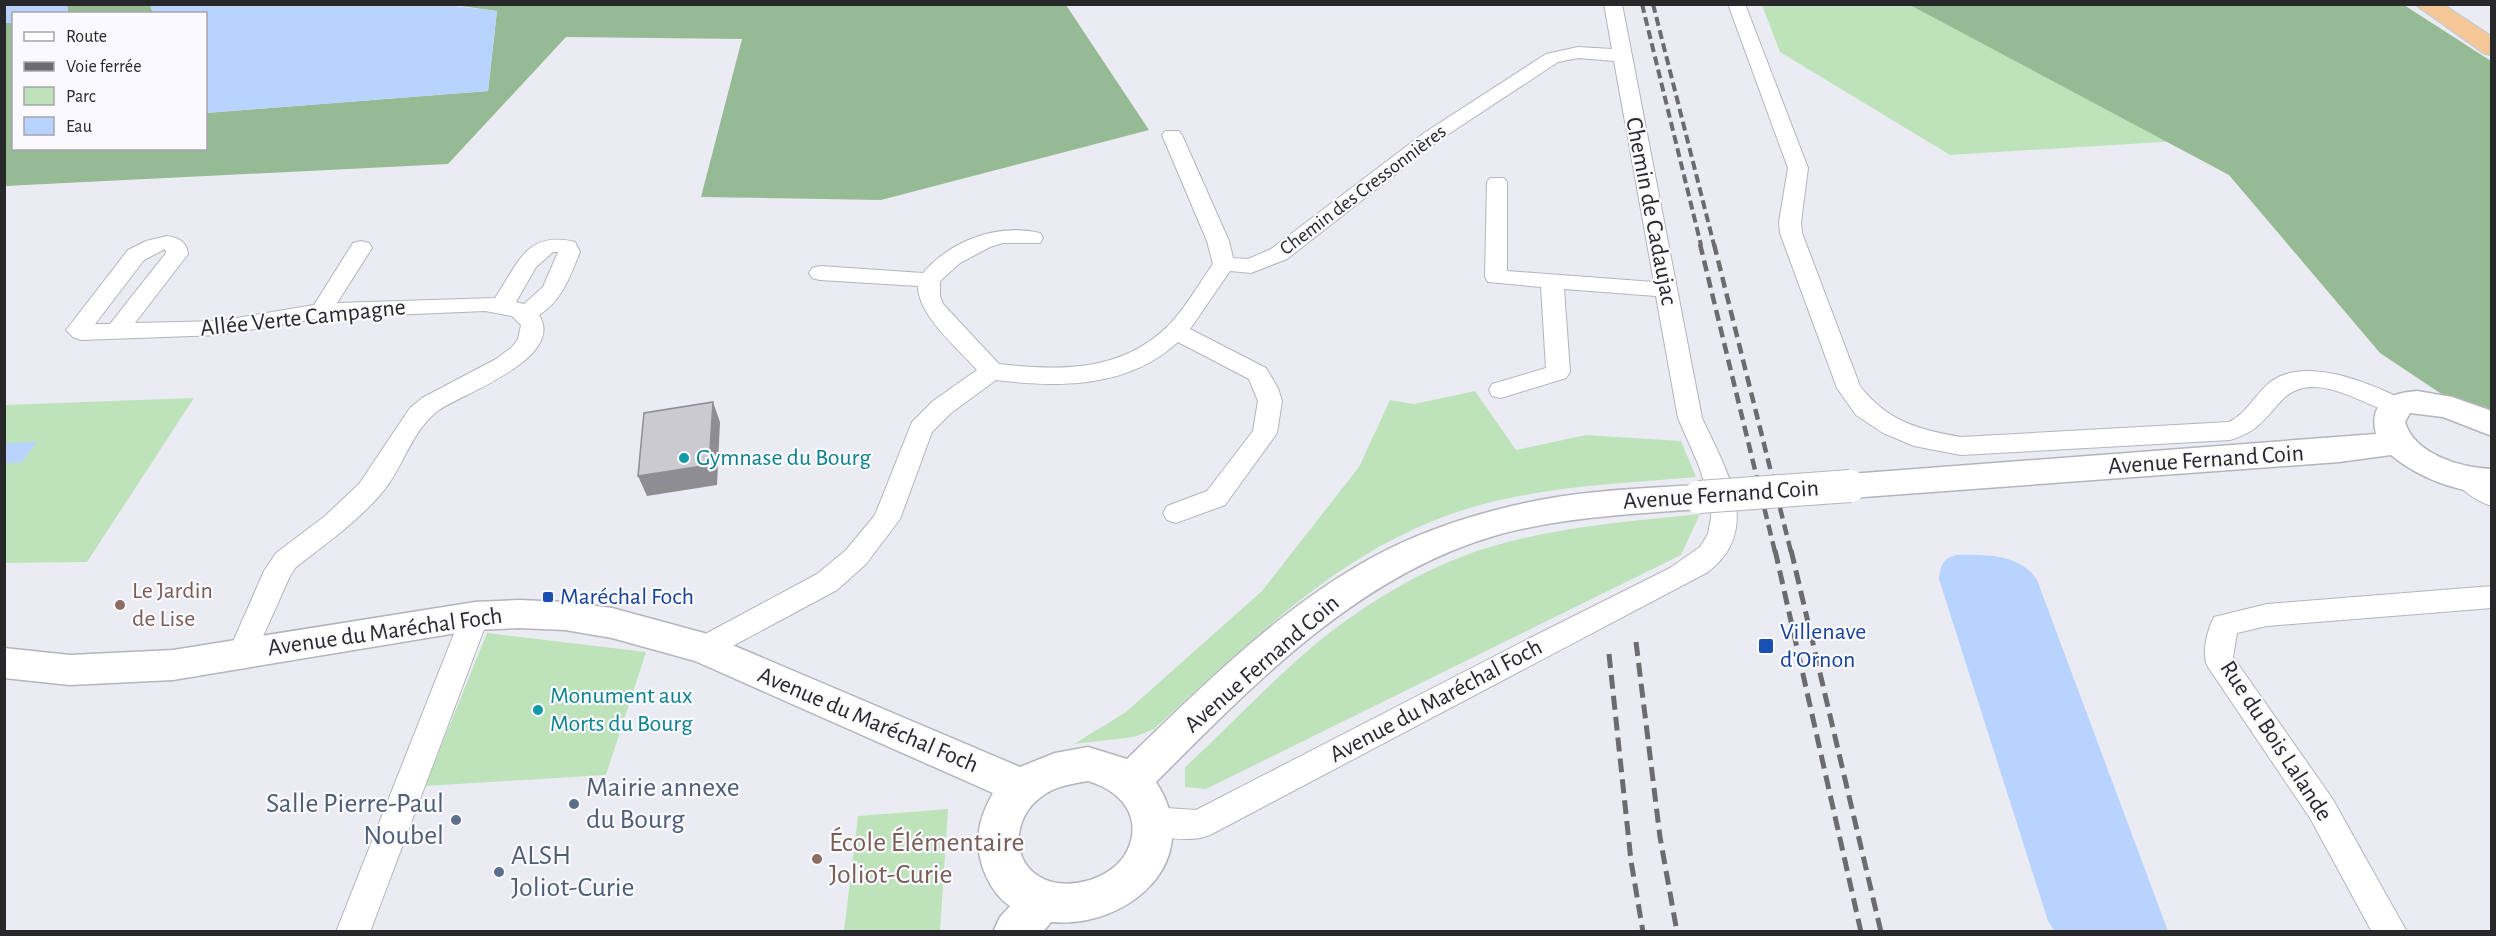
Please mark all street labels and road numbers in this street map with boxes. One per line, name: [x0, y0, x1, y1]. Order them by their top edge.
street label: Chemin de Cadaujac: [1621, 115, 1681, 307]
street label: Chemin des Cressonnières: [1276, 121, 1450, 259]
street label: Allée Verte Campagne: [199, 295, 407, 341]
street label: Avenue Fernand Coin: [2107, 441, 2305, 479]
street label: Avenue Fernand Coin: [1622, 476, 1820, 514]
street label: Avenue Fernand Coin: [1180, 591, 1344, 737]
street label: Avenue du Maréchal Foch: [266, 604, 504, 660]
street label: Avenue du Maréchal Foch: [1326, 635, 1546, 767]
street label: Rue du Bois Lalande: [2215, 657, 2337, 825]
street label: Avenue du Maréchal Foch: [754, 663, 982, 777]

